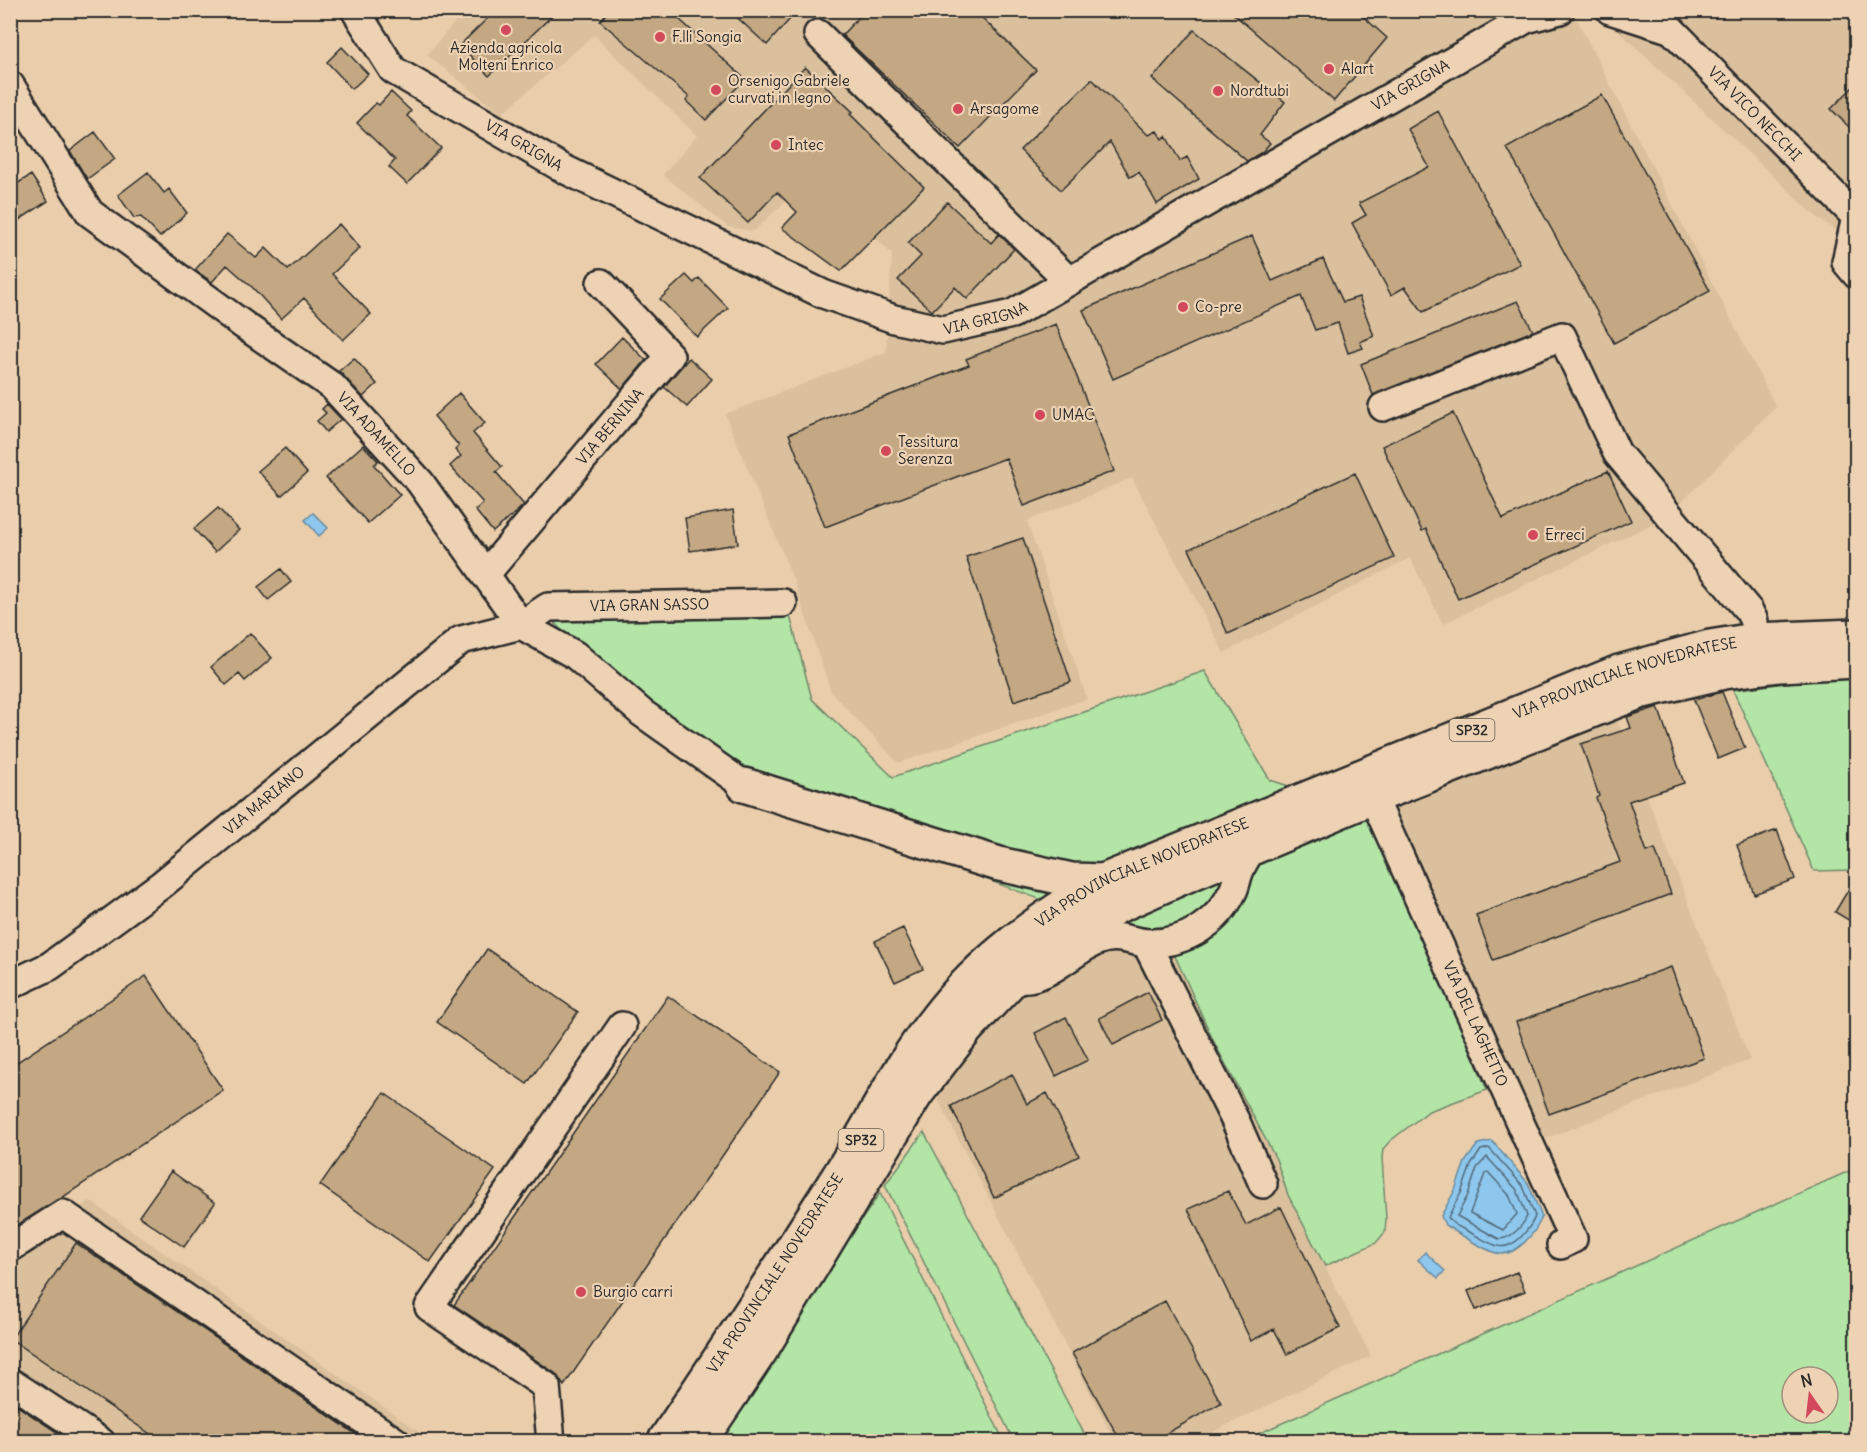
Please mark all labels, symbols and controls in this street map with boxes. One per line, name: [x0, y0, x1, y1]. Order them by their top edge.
marker: Azienda agricola Molteni Enrico: [499, 23, 513, 37]
place label: F.lli Songia: [672, 27, 742, 46]
marker: F.lli Songia: [653, 30, 667, 44]
place label: Azienda agricola Molteni Enrico: [450, 38, 562, 74]
street label: VIA GRIGNA: [1368, 55, 1453, 115]
place label: Alart: [1341, 59, 1374, 78]
marker: Alart: [1322, 62, 1336, 76]
street label: VIA VICO NECCHI: [1704, 62, 1806, 165]
place label: Orsenigo Gabriele curvati in legno: [728, 71, 850, 107]
place label: Nordtubi: [1230, 81, 1289, 100]
marker: Orsenigo Gabriele curvati in legno: [709, 83, 723, 97]
marker: Nordtubi: [1211, 84, 1225, 98]
place label: Arsagome: [970, 99, 1039, 118]
marker: Arsagome: [951, 102, 965, 116]
street label: VIA GRIGNA: [482, 115, 567, 175]
place label: Intec: [788, 135, 824, 154]
marker: Intec: [769, 138, 783, 152]
street label: VIA GRIGNA: [942, 297, 1031, 339]
place label: Co-pre: [1195, 297, 1242, 316]
marker: Co-pre: [1176, 300, 1190, 314]
street label: VIA BERNINA: [572, 384, 648, 469]
street label: VIA ADAMELLO: [333, 388, 420, 480]
place label: UMAC: [1052, 405, 1094, 424]
marker: UMAC: [1033, 408, 1047, 422]
place label: Tessitura Serenza: [898, 432, 959, 468]
marker: Tessitura Serenza: [879, 444, 893, 458]
place label: Erreci: [1545, 525, 1585, 544]
marker: Erreci: [1526, 528, 1540, 542]
street label: VIA GRAN SASSO: [590, 594, 710, 615]
street label: VIA PROVINCIALE NOVEDRATESE: [1510, 633, 1739, 723]
road number: SP32: [1450, 719, 1494, 741]
street label: VIA MARIANO: [220, 762, 308, 839]
street label: VIA PROVINCIALE NOVEDRATESE: [1031, 813, 1252, 931]
street label: VIA DEL LAGHETTO: [1439, 958, 1512, 1089]
road number: SP32: [838, 1129, 884, 1151]
street label: VIA PROVINCIALE NOVEDRATESE: [703, 1169, 847, 1377]
place label: Burgio carri: [593, 1282, 673, 1301]
marker: Burgio carri: [574, 1285, 588, 1299]
north arrow: [1780, 1365, 1840, 1425]
text: N: [1799, 1369, 1814, 1391]

